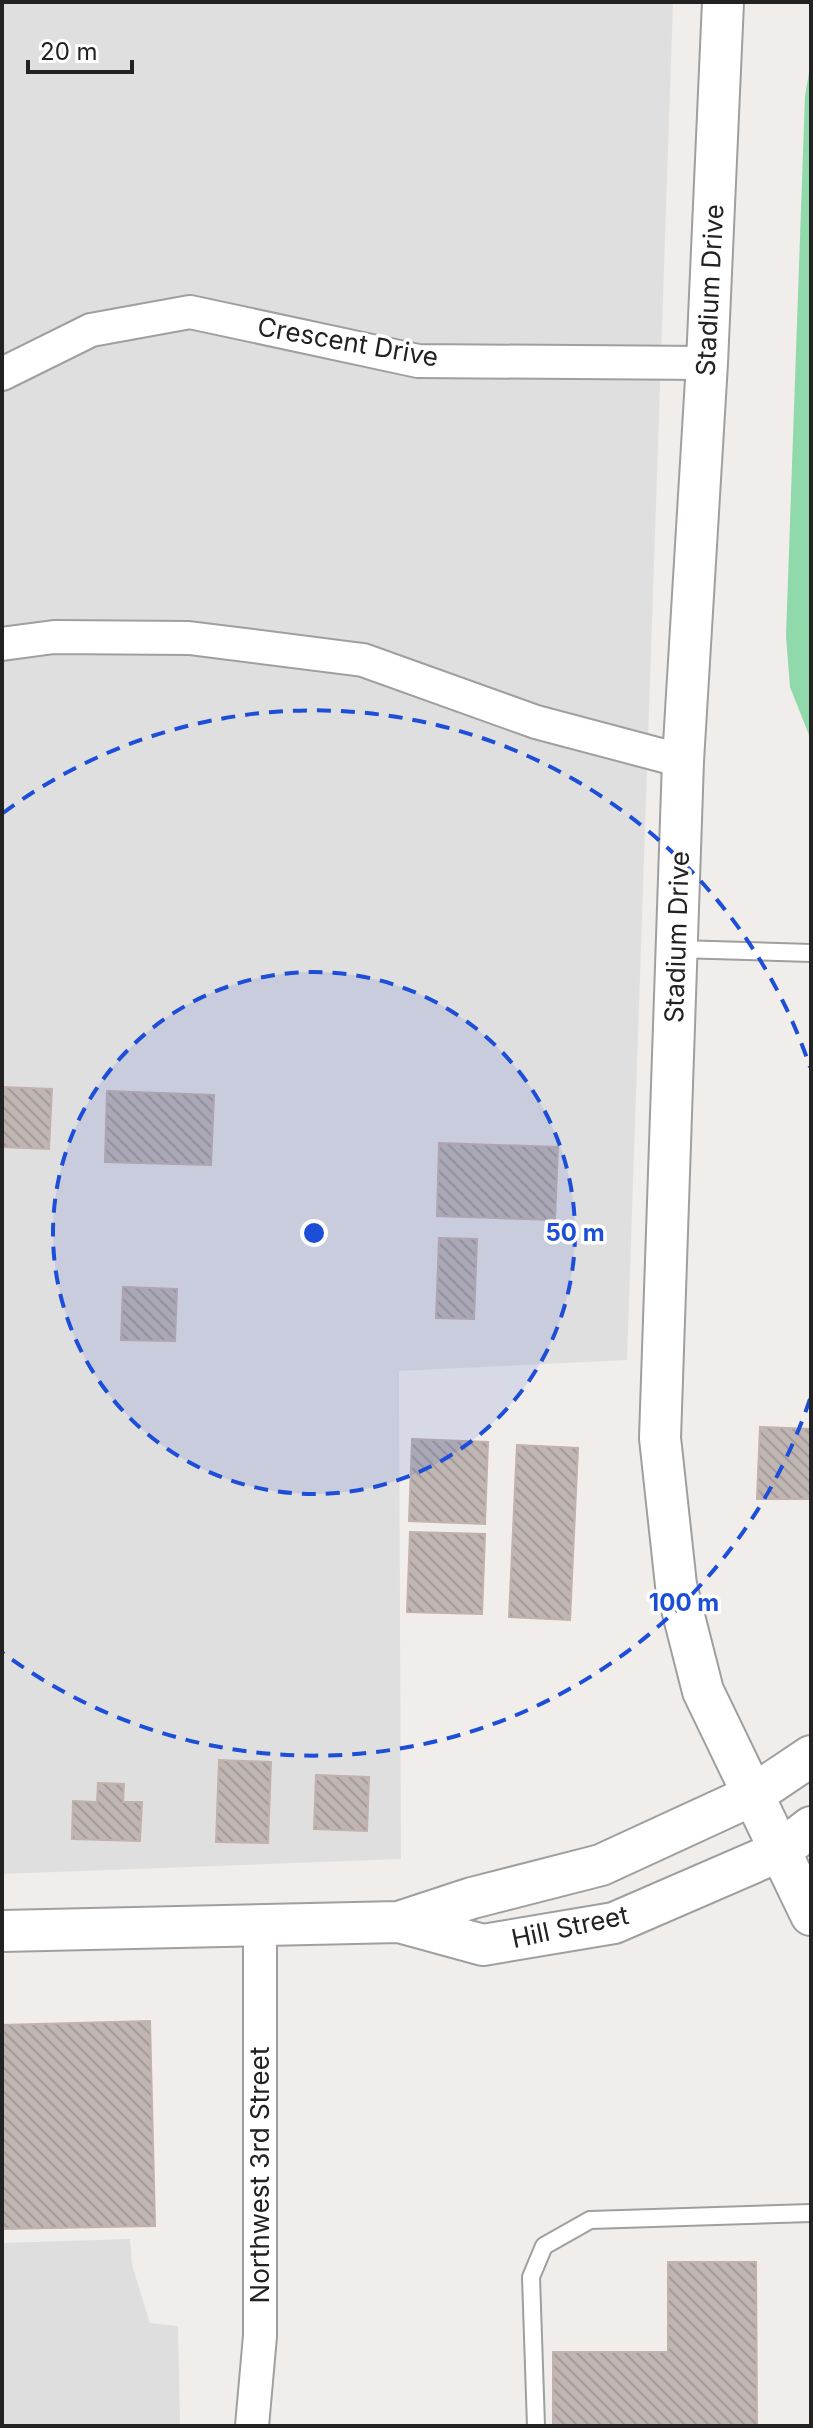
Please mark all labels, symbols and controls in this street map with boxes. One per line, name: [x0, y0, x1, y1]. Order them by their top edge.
scale bar: [28, 24, 132, 74]
text: 20 m: [40, 37, 98, 66]
street label: Stadium Drive: [690, 203, 729, 377]
street label: Crescent Drive: [255, 310, 441, 373]
street label: Stadium Drive: [658, 850, 695, 1024]
text: 50 m: [545, 1218, 605, 1247]
centre of rings: [300, 1219, 328, 1247]
text: 100 m: [649, 1588, 719, 1617]
street label: Hill Street: [509, 1899, 631, 1954]
street label: Northwest 3rd Street: [244, 2047, 275, 2303]

